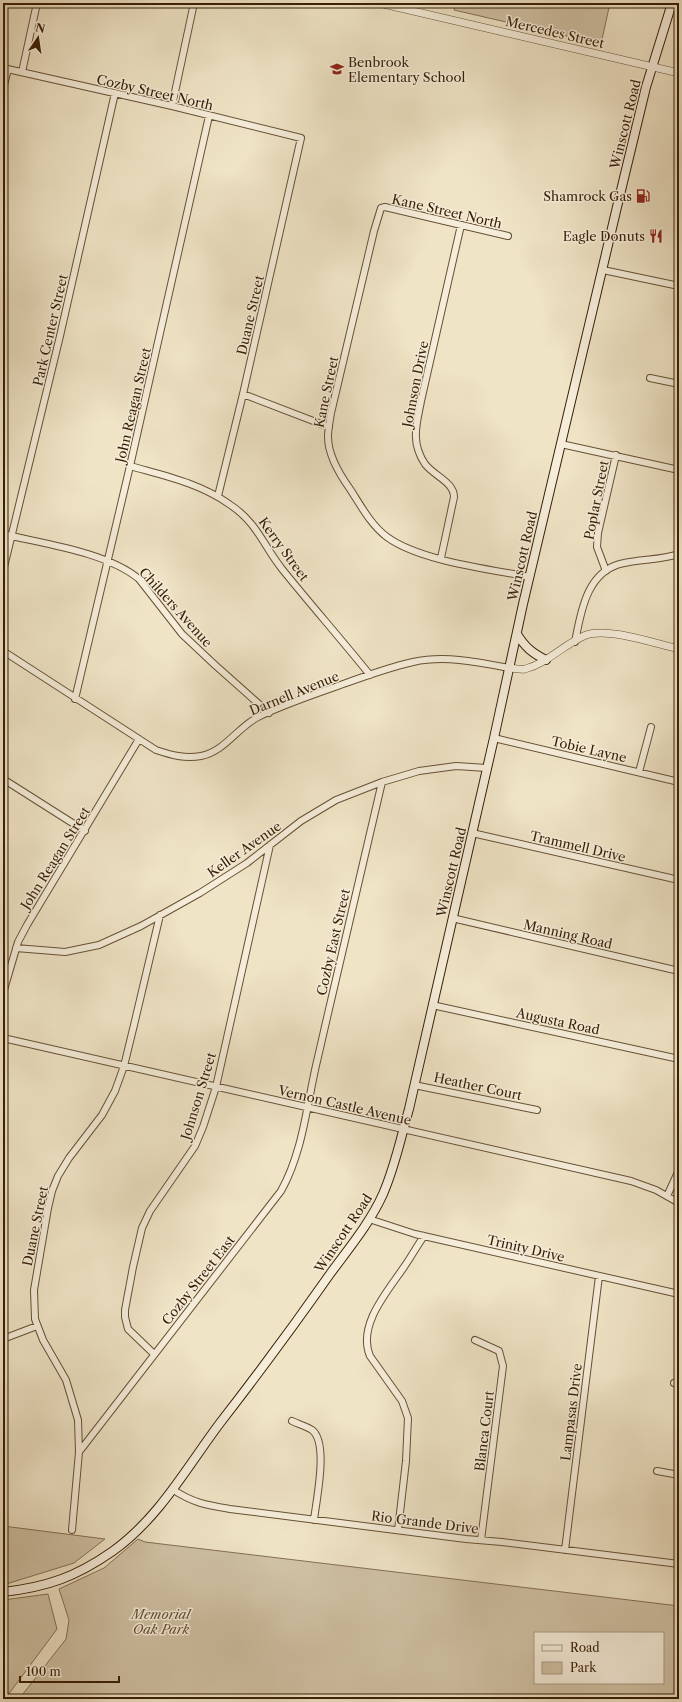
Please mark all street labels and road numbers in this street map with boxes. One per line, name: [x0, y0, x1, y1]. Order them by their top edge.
street label: Mercedes Street: [504, 13, 606, 51]
street label: Cozby Street North: [95, 71, 215, 113]
street label: Winscott Road: [606, 78, 644, 171]
street label: Kane Street North: [390, 191, 504, 231]
street label: Park Center Street: [29, 272, 71, 387]
street label: Duane Street: [233, 273, 267, 356]
street label: Johnson Drive: [398, 339, 431, 431]
street label: John Reagan Street: [112, 345, 154, 466]
street label: Kane Street: [311, 354, 341, 429]
street label: Poplar Street: [580, 459, 612, 541]
street label: Winscott Road: [504, 510, 540, 603]
street label: Kerry Street: [255, 514, 313, 584]
street label: Childers Avenue: [136, 564, 216, 650]
street label: Darnell Avenue: [247, 668, 341, 718]
street label: Tobie Layne: [550, 733, 628, 765]
street label: John Reagan Street: [16, 803, 93, 914]
street label: Keller Avenue: [204, 818, 284, 880]
street label: Winscott Road: [433, 826, 469, 919]
street label: Trammell Drive: [529, 827, 627, 865]
street label: Cozby East Street: [313, 887, 353, 997]
street label: Manning Road: [522, 916, 614, 952]
street label: Augusta Road: [514, 1004, 601, 1038]
street label: Johnson Street: [176, 1050, 219, 1144]
street label: Heather Court: [432, 1069, 524, 1103]
street label: Vernon Castle Avenue: [276, 1082, 413, 1128]
street label: Duane Street: [19, 1184, 51, 1267]
street label: Winscott Road: [310, 1191, 375, 1276]
street label: Trinity Drive: [486, 1231, 566, 1265]
street label: Cozby Street East: [158, 1232, 238, 1328]
street label: Lampasas Drive: [557, 1362, 585, 1462]
street label: Blanca Court: [471, 1389, 497, 1472]
street label: Rio Grande Drive: [370, 1507, 480, 1537]

